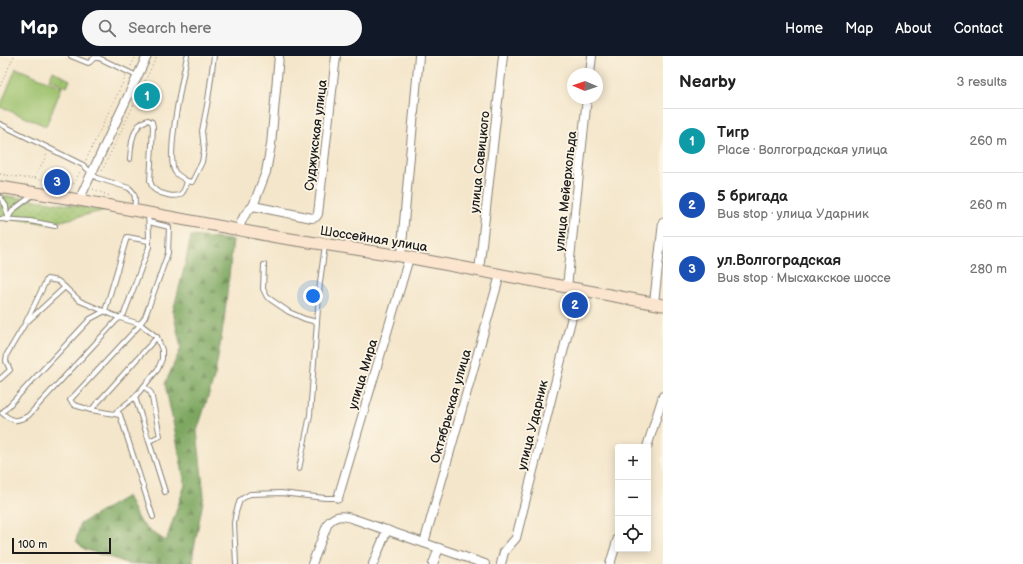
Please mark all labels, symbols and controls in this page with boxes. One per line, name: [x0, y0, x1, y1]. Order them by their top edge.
search box: [82, 10, 362, 46]
text: Map: [20, 17, 58, 40]
icon: search: [96, 17, 118, 39]
text: Search here: [128, 19, 211, 38]
text: Home: [785, 20, 823, 37]
text: Map: [845, 20, 873, 37]
text: About: [895, 20, 932, 37]
text: Contact: [954, 20, 1003, 37]
north arrow: [567, 68, 603, 104]
text: Nearby: [679, 72, 736, 92]
text: 3 results: [956, 74, 1007, 90]
street label: Суджукская улица: [301, 78, 331, 192]
pin: 1: [134, 81, 160, 111]
street label: улица Савицкого: [467, 110, 493, 214]
text: Тигр: [717, 123, 749, 142]
street label: улица Мейерхольда: [552, 130, 580, 252]
text: 1: [689, 133, 695, 149]
text: 260 m: [969, 133, 1007, 149]
text: Place · Волгоградская улица: [717, 142, 888, 158]
pin: 3: [44, 167, 70, 197]
text: 5 бригада: [717, 187, 788, 206]
text: 2: [688, 197, 696, 213]
text: 260 m: [969, 197, 1007, 213]
text: Bus stop · улица Ударник: [717, 206, 869, 222]
street label: Шоссейная улица: [319, 223, 429, 255]
text: ул.Волгоградская: [717, 251, 841, 270]
text: 3: [688, 261, 696, 277]
text: 280 m: [970, 261, 1007, 277]
text: Bus stop · Мысхакское шоссе: [717, 270, 891, 286]
your location: [303, 286, 323, 306]
pin: 2: [562, 290, 588, 320]
street label: улица Мира: [345, 337, 381, 411]
street label: Октябрьская улица: [427, 347, 475, 465]
street label: улица Ударник: [514, 378, 552, 472]
map controls: [615, 444, 651, 552]
button: +: [615, 444, 651, 480]
button: −: [615, 480, 651, 516]
button: locate: [615, 516, 651, 552]
scale bar: [12, 536, 111, 555]
text: 100 m: [18, 538, 47, 551]

